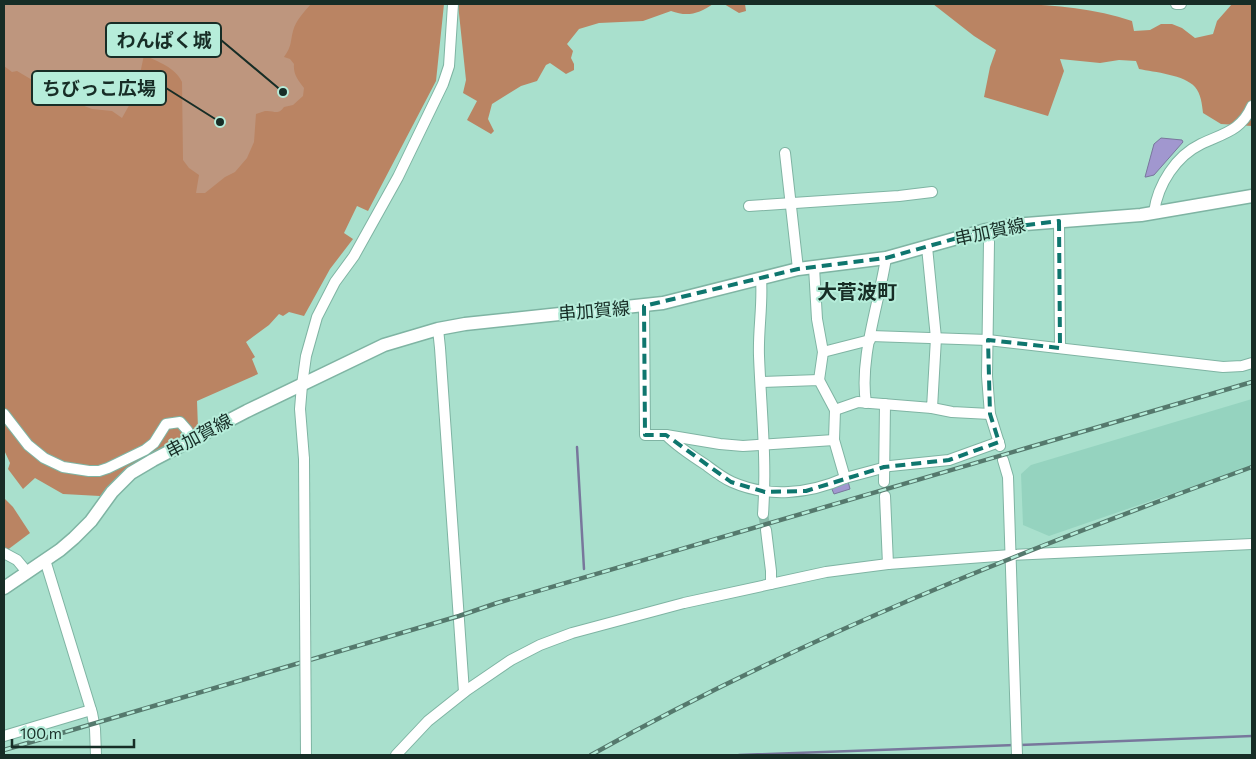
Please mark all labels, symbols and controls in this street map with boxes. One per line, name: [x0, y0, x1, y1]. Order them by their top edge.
callout: わんぱく城: [106, 23, 221, 57]
text: わんぱく城: [116, 28, 212, 51]
callout: ちびっこ広場: [32, 71, 166, 105]
text: ちびっこ広場: [42, 76, 156, 99]
street label: 串加賀線: [952, 213, 1027, 249]
district label: 大菅波町: [817, 279, 897, 303]
street label: 串加賀線: [557, 296, 631, 324]
street label: 串加賀線: [162, 409, 235, 462]
scale bar: [12, 716, 135, 748]
text: 100 m: [20, 724, 62, 742]

